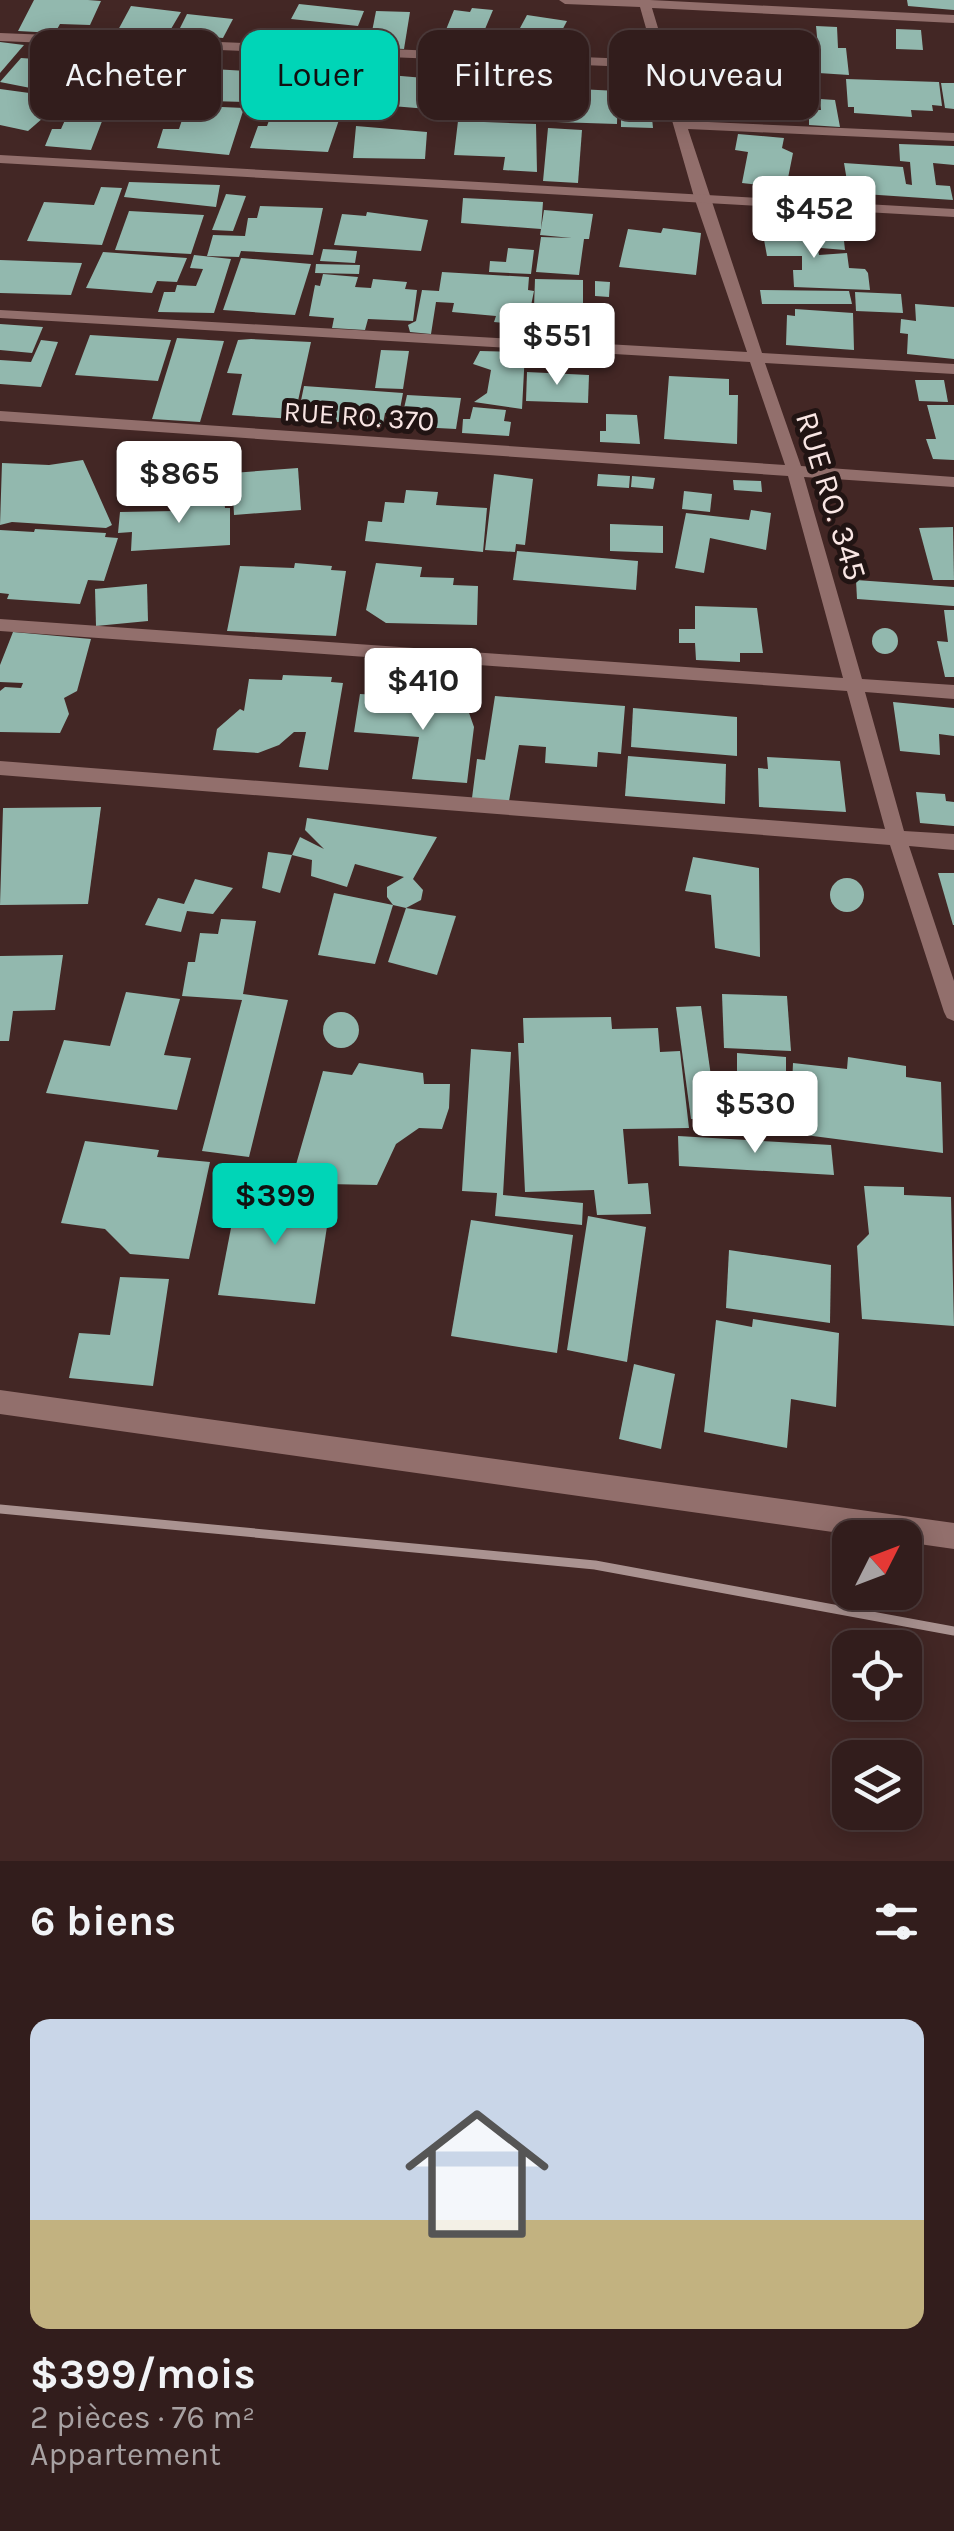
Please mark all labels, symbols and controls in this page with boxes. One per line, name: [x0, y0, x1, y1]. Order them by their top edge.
chip: Acheter: [30, 30, 221, 120]
chip: Louer: [241, 30, 398, 120]
chip: Filtres: [418, 30, 589, 120]
chip: Nouveau: [609, 30, 819, 120]
pin: $452: [755, 176, 873, 261]
text: $452: [774, 190, 854, 227]
pin: $551: [498, 303, 616, 388]
text: $551: [522, 317, 592, 354]
street label: RUE RO. 370: [283, 394, 435, 438]
street label: RUE RO. 345: [788, 407, 874, 585]
pin: $865: [120, 441, 238, 526]
text: $865: [139, 455, 219, 492]
pin: $410: [364, 648, 482, 733]
text: $410: [387, 662, 459, 699]
pin: $530: [696, 1071, 814, 1156]
text: $530: [715, 1085, 795, 1122]
pin: $399: [216, 1163, 334, 1248]
text: $399: [235, 1177, 316, 1214]
north arrow: [832, 1520, 922, 1610]
map controls: [832, 1520, 922, 1830]
button: locate: [832, 1630, 922, 1720]
button: layers: [832, 1740, 922, 1830]
icon: filters: [869, 1894, 924, 1949]
text: 6 biens: [30, 1896, 176, 1946]
icon: home: [387, 2084, 567, 2264]
text: $399/mois: [30, 2349, 256, 2399]
text: 2 pièces · 76 m²: [30, 2399, 255, 2436]
text: Appartement: [30, 2436, 221, 2473]

